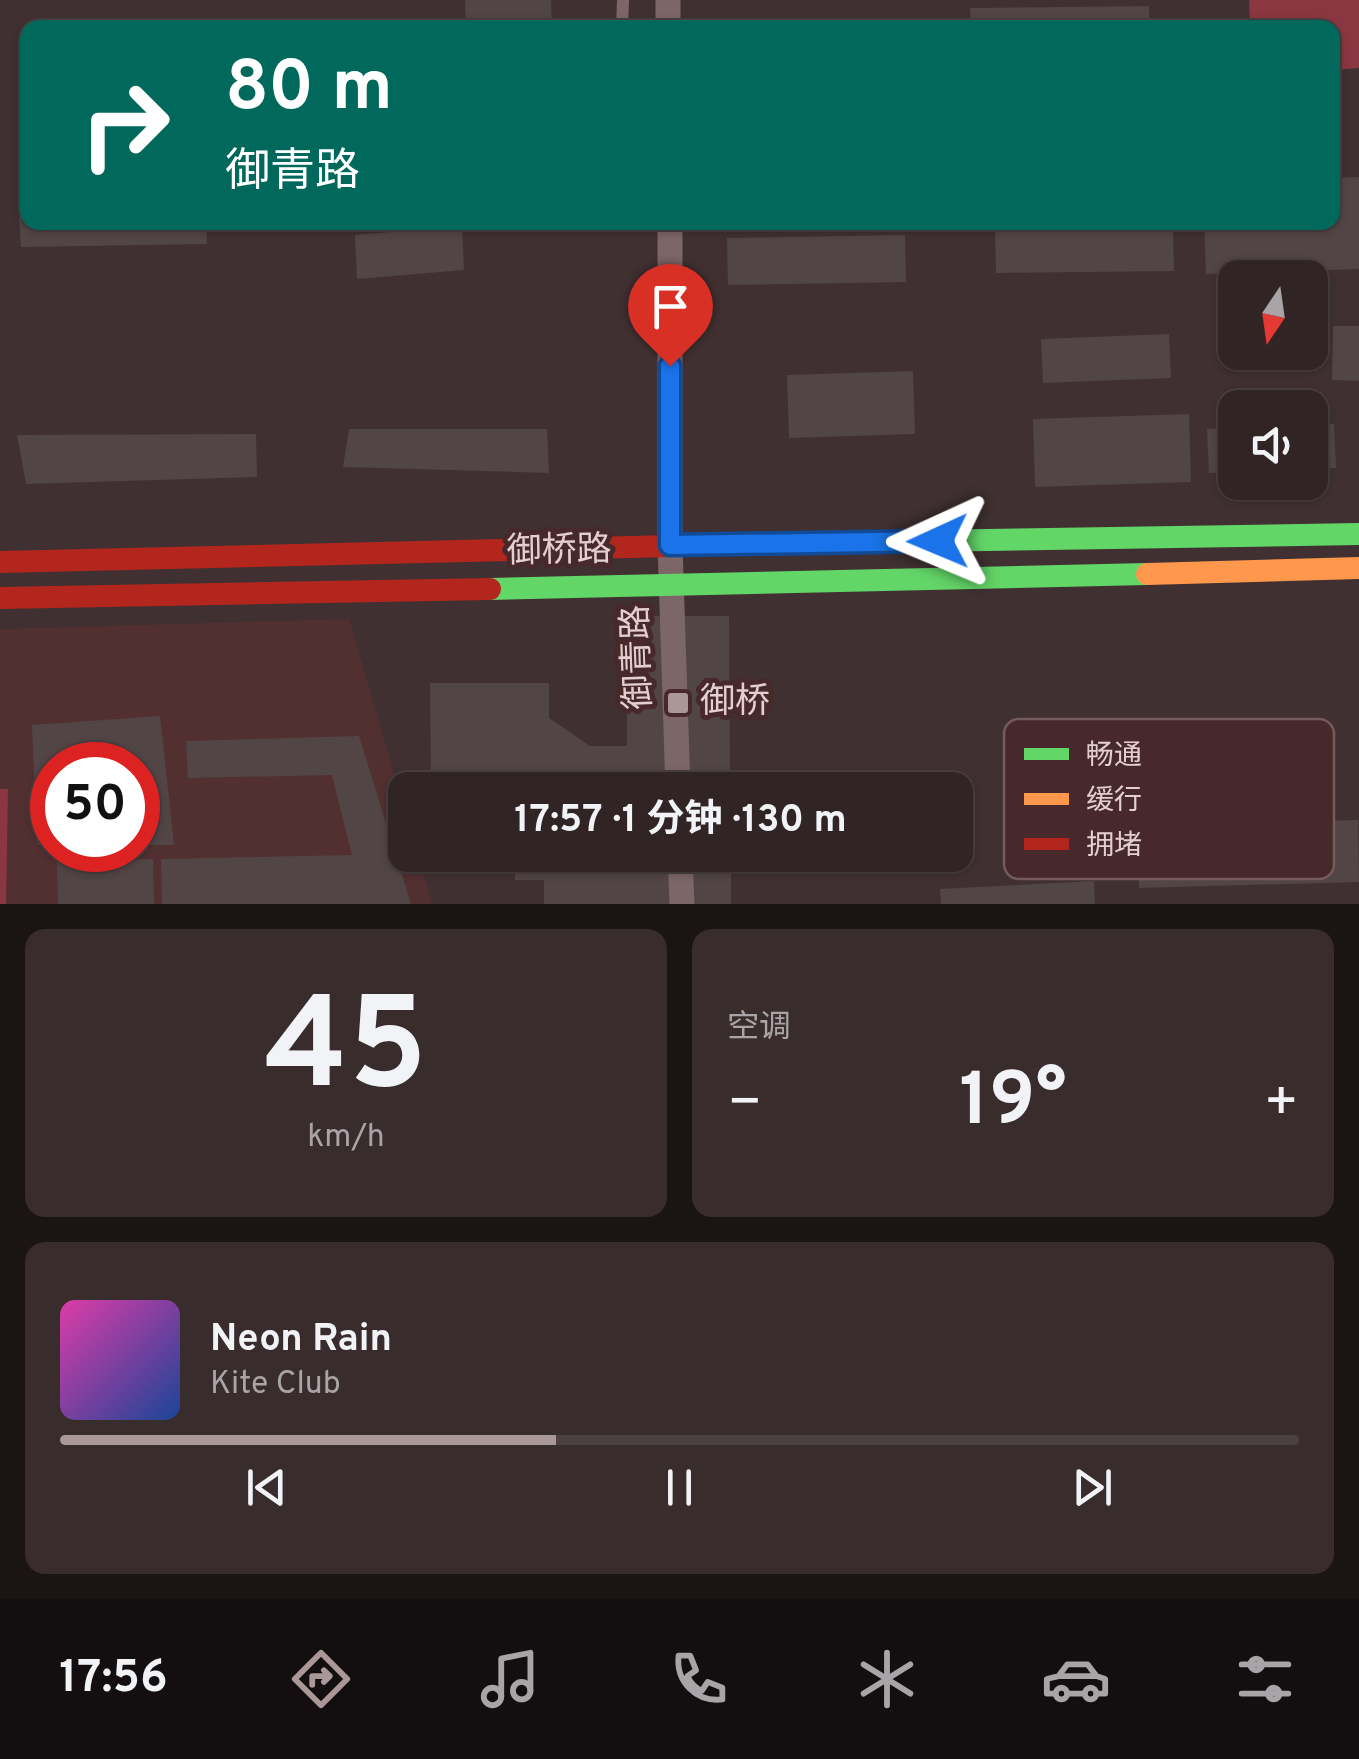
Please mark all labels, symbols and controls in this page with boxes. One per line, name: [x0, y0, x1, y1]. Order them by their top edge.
text: 80 m: [225, 46, 393, 135]
icon: right: [60, 60, 190, 190]
text: 御青路: [225, 145, 360, 202]
north arrow: [1218, 260, 1328, 370]
map controls: [1218, 260, 1328, 500]
pin: [628, 264, 713, 367]
icon: arrive: [643, 279, 698, 334]
button: sound: [1218, 390, 1328, 500]
position arrow: [886, 489, 990, 593]
street label: 御桥路: [506, 529, 612, 575]
street label: 御青路: [615, 604, 663, 710]
place label: 御桥: [700, 681, 770, 725]
marker: 御桥: [665, 690, 691, 716]
legend: [1004, 719, 1334, 879]
text: 畅通: [1086, 739, 1142, 775]
speed limit sign: 50: [30, 742, 160, 872]
text: 缓行: [1086, 784, 1142, 820]
text: 17:57 · 1 分钟 · 130 m: [514, 797, 847, 846]
text: 拥堵: [1086, 829, 1142, 865]
text: 45: [265, 970, 427, 1135]
text: 空调: [727, 1009, 791, 1049]
text: 19°: [959, 1057, 1067, 1152]
text: −: [727, 1070, 762, 1140]
text: +: [1264, 1070, 1299, 1140]
text: km/h: [307, 1118, 385, 1158]
text: Neon Rain: [210, 1316, 392, 1365]
text: Kite Club: [210, 1365, 341, 1405]
icon: previous: [239, 1460, 294, 1515]
icon: pause: [652, 1460, 707, 1515]
icon: next: [1065, 1460, 1120, 1515]
icon: directions: [286, 1644, 356, 1714]
icon: music: [475, 1644, 545, 1714]
icon: phone: [664, 1644, 734, 1714]
icon: climate: [852, 1644, 922, 1714]
icon: car: [1041, 1644, 1111, 1714]
icon: filters: [1230, 1644, 1300, 1714]
text: 17:56: [59, 1651, 168, 1708]

